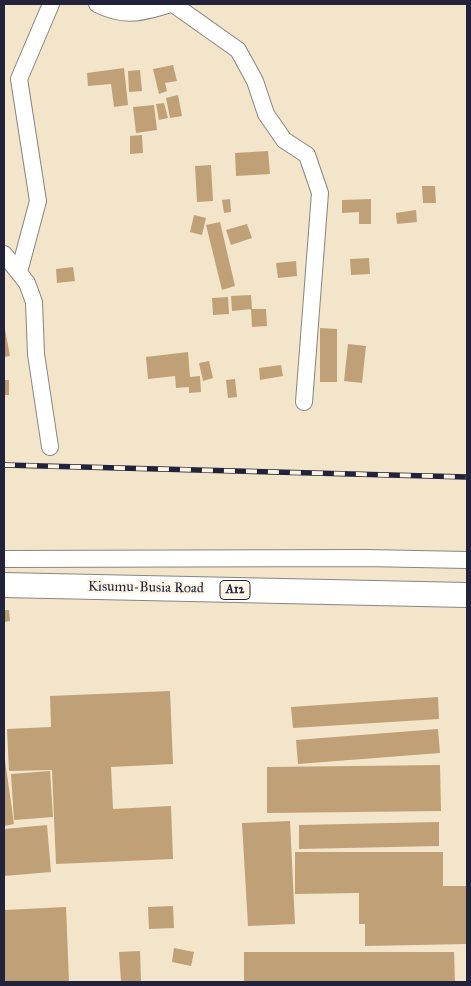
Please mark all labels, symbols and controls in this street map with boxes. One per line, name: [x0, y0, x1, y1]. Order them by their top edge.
street label: Kisumu-Busia Road: [88, 579, 204, 597]
road number: A12: [220, 580, 250, 600]

